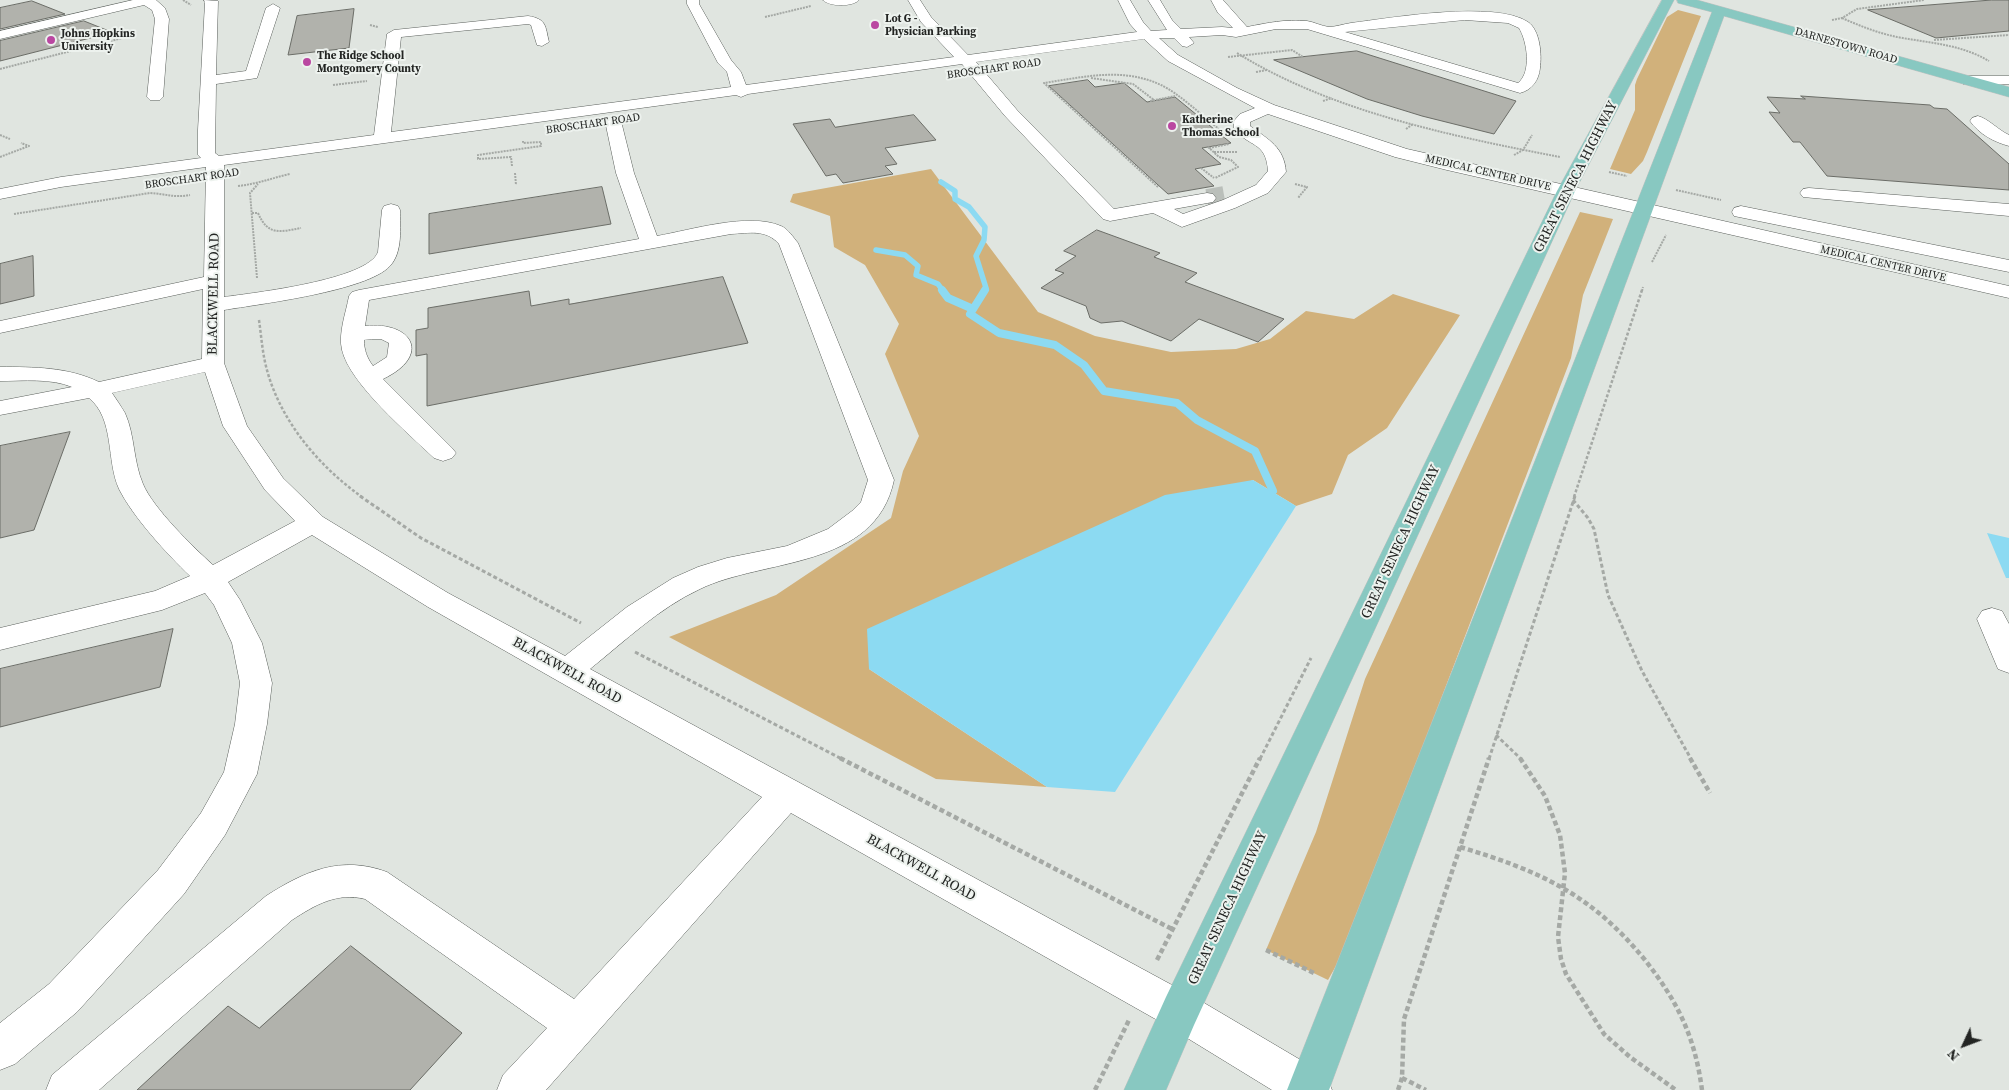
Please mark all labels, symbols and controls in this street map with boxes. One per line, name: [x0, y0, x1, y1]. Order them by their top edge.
place label: Lot G - Physician Parking: [885, 12, 976, 38]
marker: Lot G - Physician Parking: [869, 19, 881, 31]
street label: DARNESTOWN ROAD: [1793, 25, 1899, 67]
place label: Johns Hopkins University: [61, 27, 135, 53]
marker: Johns Hopkins University: [45, 34, 57, 46]
place label: The Ridge School Montgomery County: [317, 49, 421, 75]
marker: The Ridge School Montgomery County: [301, 56, 313, 68]
street label: BROSCHART ROAD: [946, 56, 1042, 82]
street label: GREAT SENECA HIGHWAY: [1530, 98, 1622, 256]
street label: BROSCHART ROAD: [545, 111, 641, 137]
place label: Katherine Thomas School: [1182, 113, 1259, 139]
marker: Katherine Thomas School: [1166, 120, 1178, 132]
street label: MEDICAL CENTER DRIVE: [1424, 152, 1552, 194]
street label: BROSCHART ROAD: [144, 166, 240, 192]
street label: BLACKWELL ROAD: [205, 233, 223, 355]
street label: MEDICAL CENTER DRIVE: [1819, 243, 1947, 285]
street label: GREAT SENECA HIGHWAY: [1358, 462, 1444, 622]
street label: BLACKWELL ROAD: [509, 634, 625, 708]
street label: GREAT SENECA HIGHWAY: [1185, 828, 1271, 988]
street label: BLACKWELL ROAD: [863, 831, 979, 905]
north arrow: [1939, 1020, 1989, 1070]
text: N: [1942, 1045, 1964, 1066]

